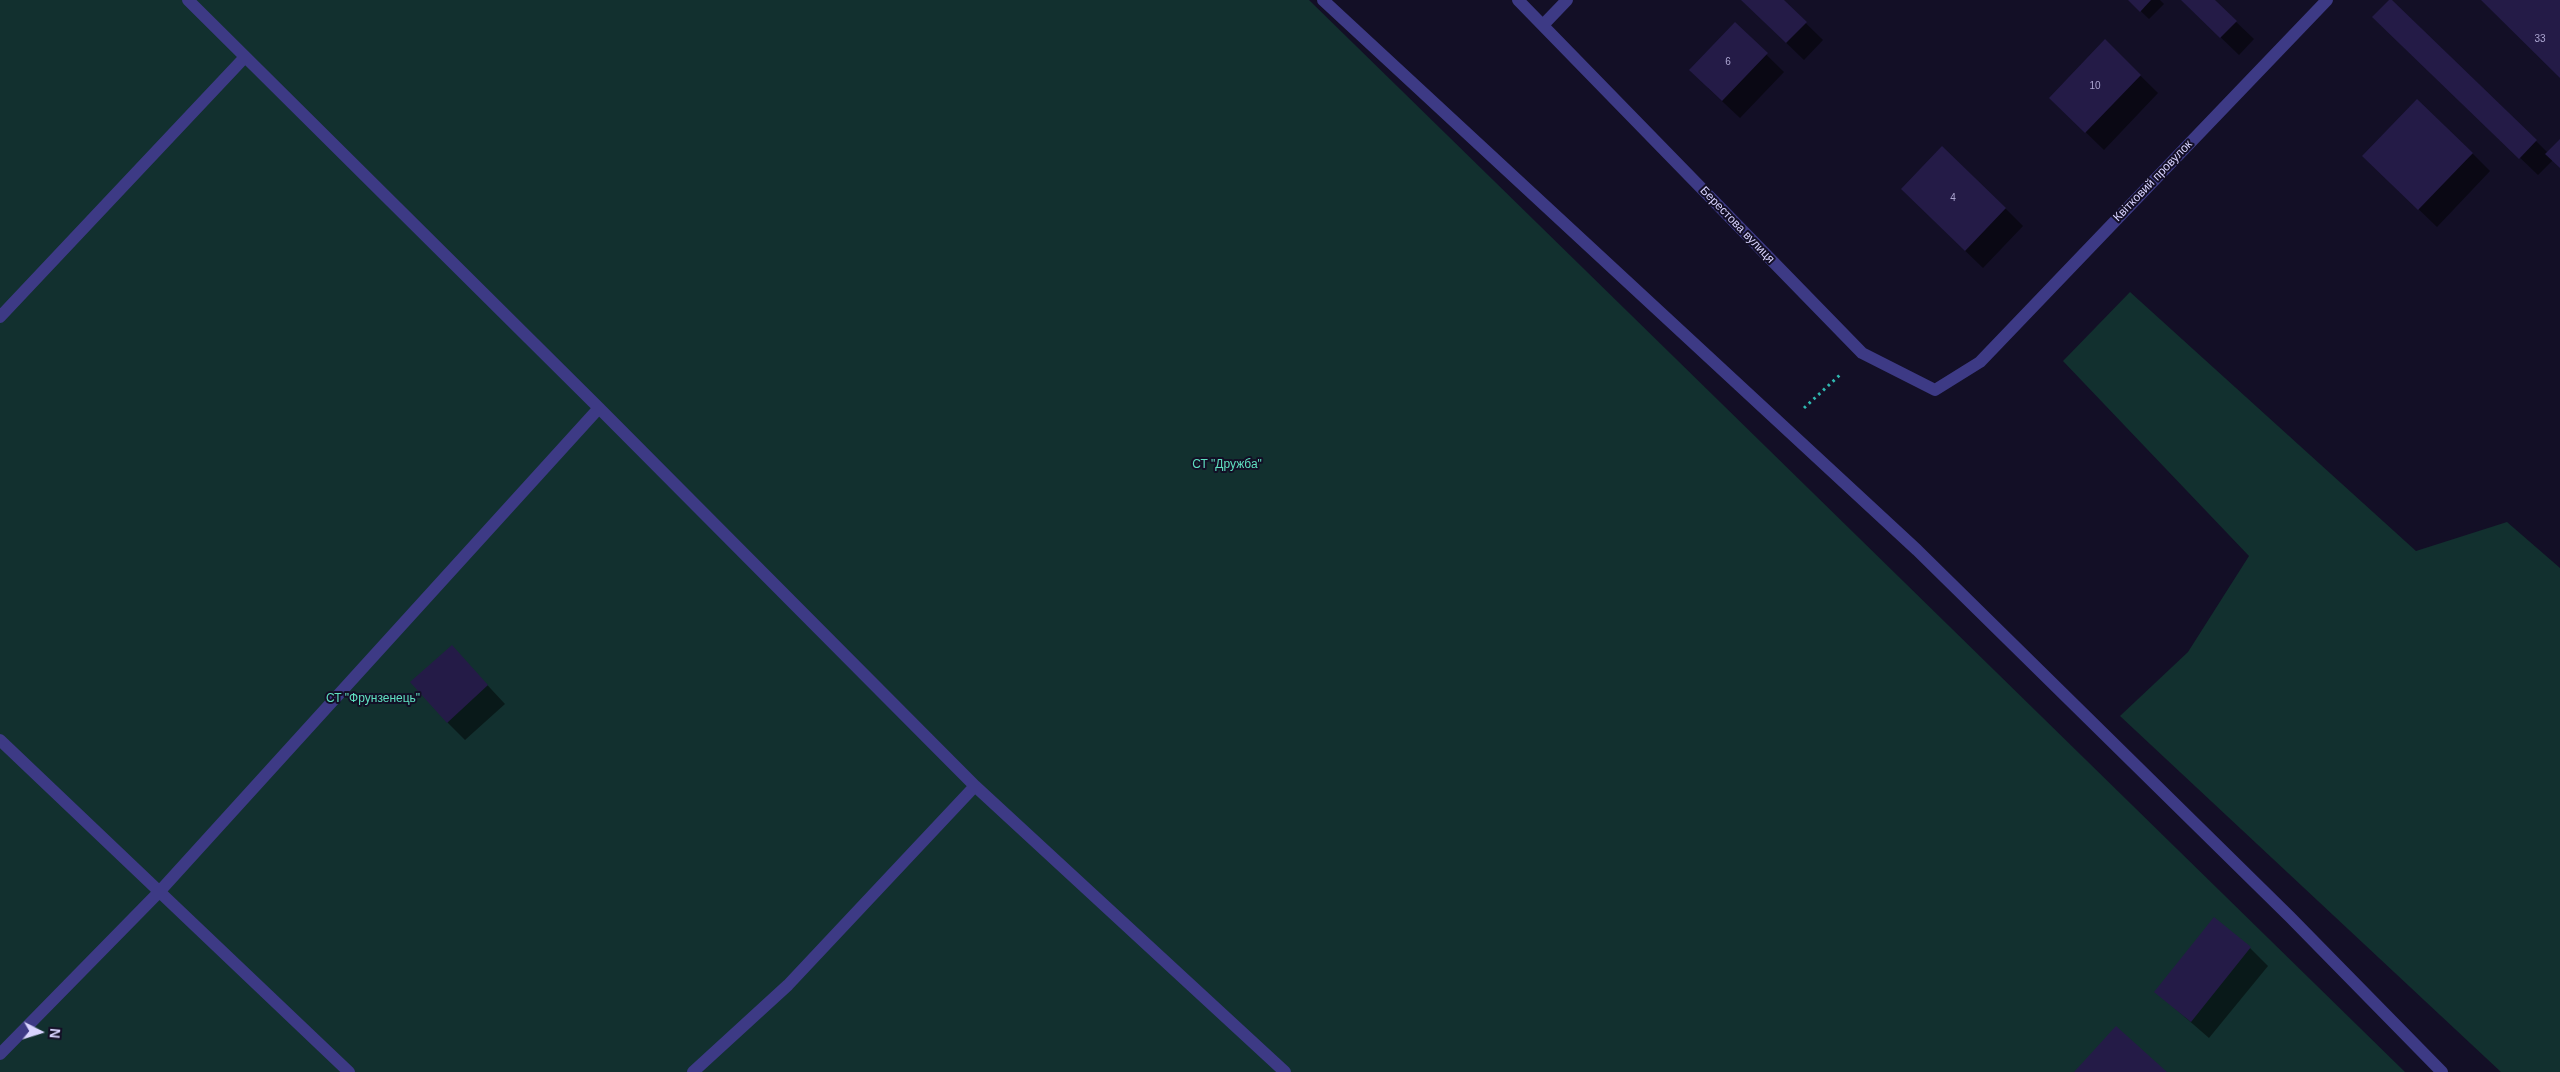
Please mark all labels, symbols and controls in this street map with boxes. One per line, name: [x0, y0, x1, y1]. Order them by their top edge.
house number: 33: [2534, 33, 2546, 45]
house number: 6: [1725, 56, 1731, 68]
house number: 10: [2089, 80, 2101, 92]
street label: Квітковий провулок: [2110, 137, 2196, 225]
street label: Берестова вулиця: [1697, 184, 1777, 266]
house number: 4: [1950, 192, 1956, 204]
park label: СТ "Дружба": [1192, 458, 1262, 472]
park label: СТ "Фрунзенець": [326, 692, 420, 706]
north arrow: [15, 1007, 65, 1057]
text: N: [47, 1028, 63, 1039]

